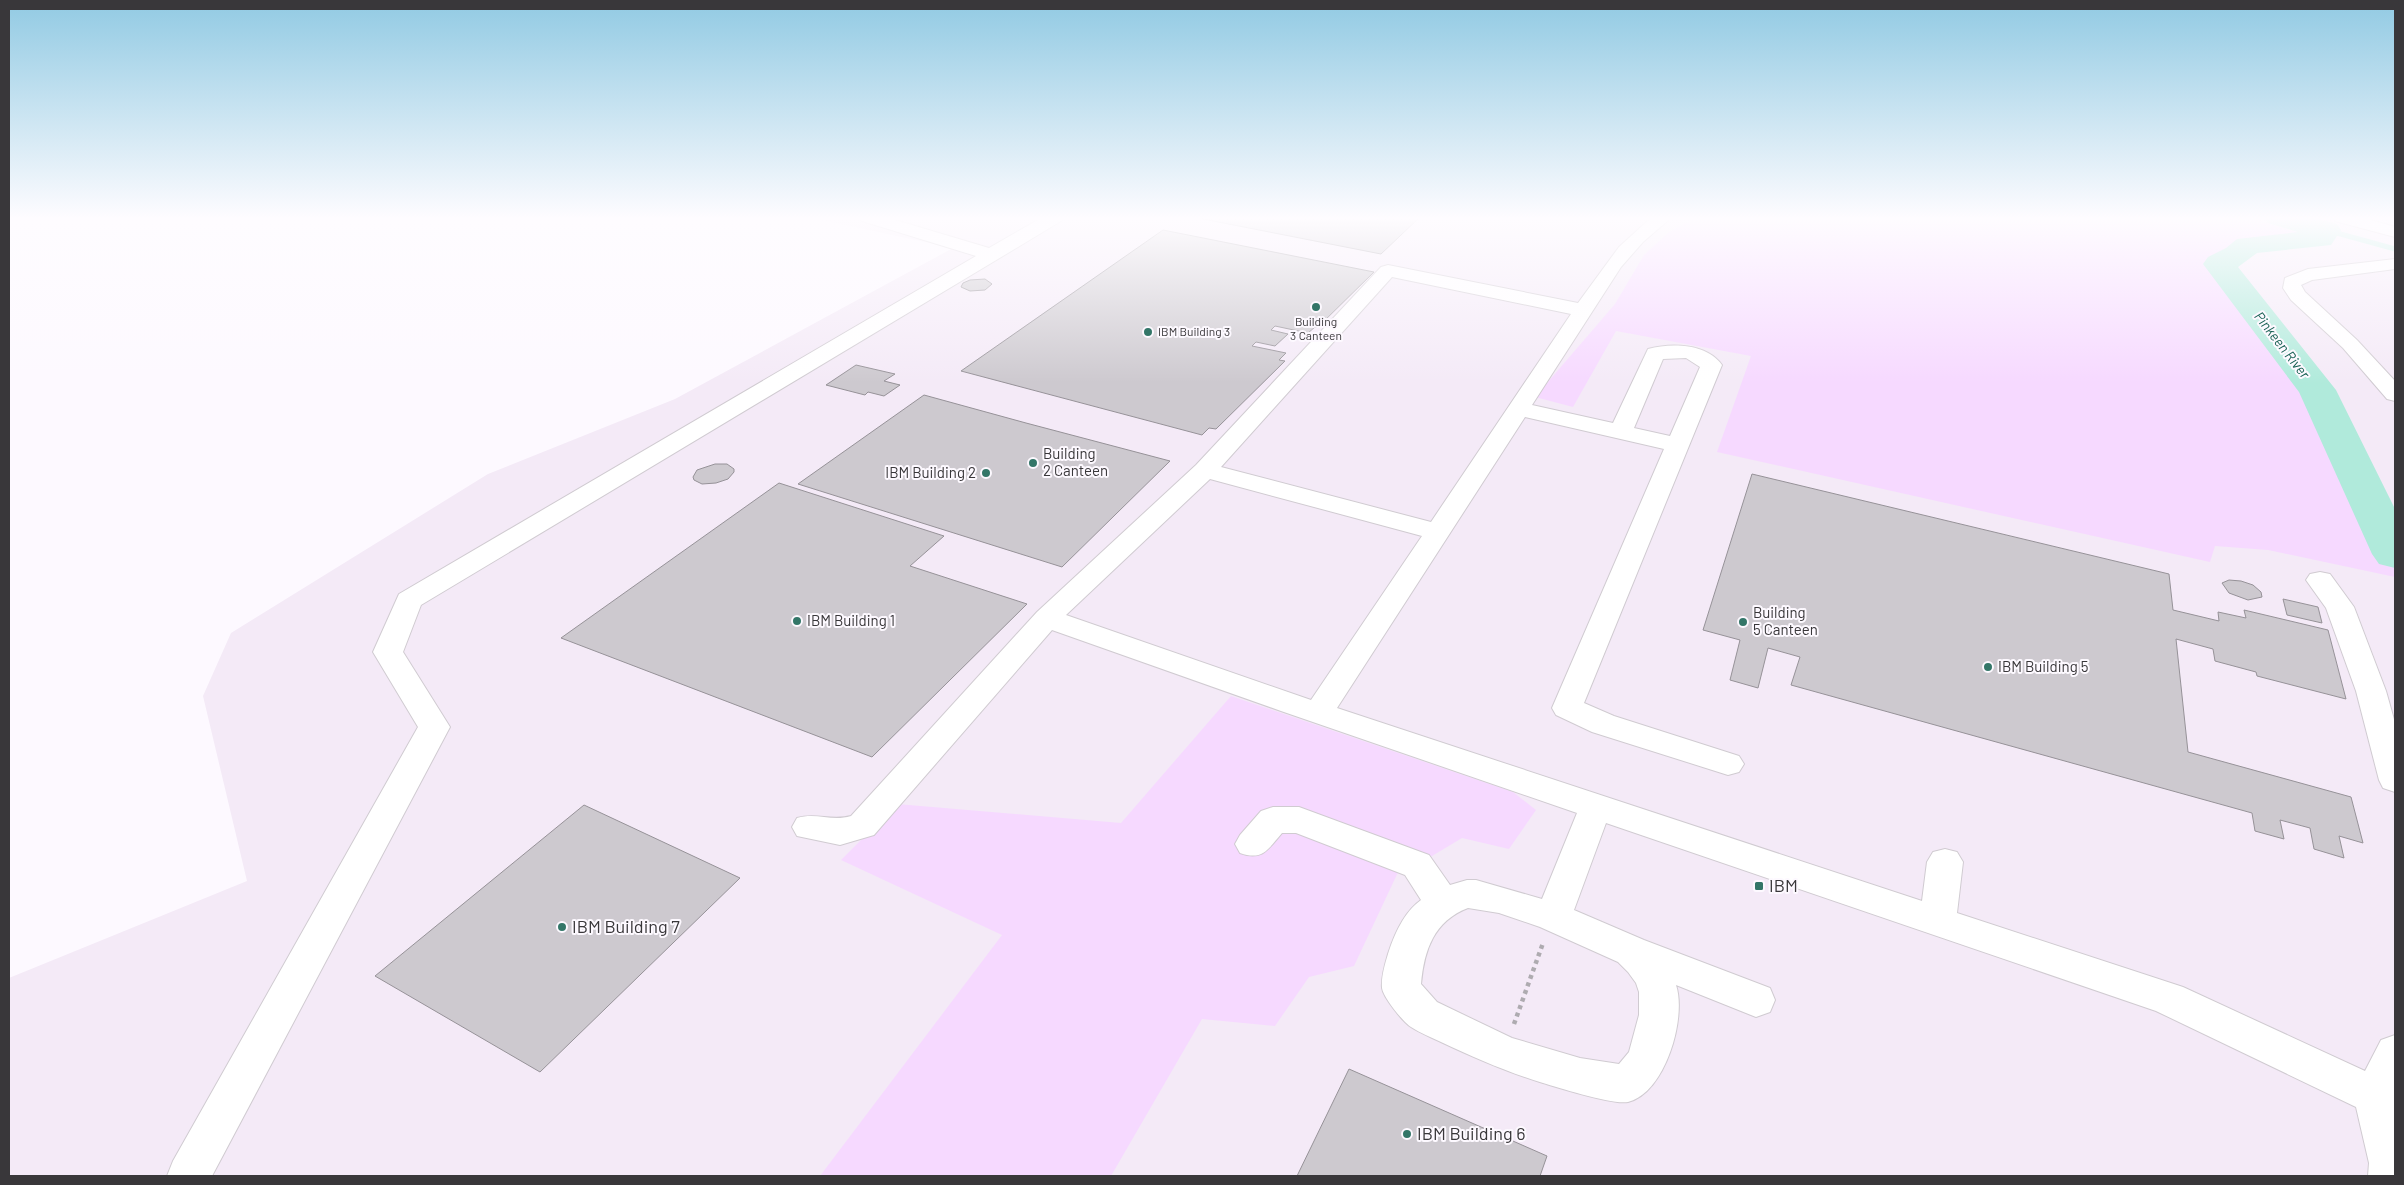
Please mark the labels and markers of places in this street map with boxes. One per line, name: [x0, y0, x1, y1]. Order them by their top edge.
marker: Building 3 Canteen: [1310, 301, 1322, 313]
place label: Building 3 Canteen: [1290, 314, 1342, 342]
place label: IBM Building 3: [1158, 324, 1230, 338]
marker: IBM Building 3: [1142, 326, 1154, 338]
place label: Building 2 Canteen: [1043, 444, 1108, 479]
marker: Building 2 Canteen: [1027, 457, 1039, 469]
place label: IBM Building 2: [885, 463, 976, 481]
marker: IBM Building 2: [980, 467, 992, 479]
place label: Building 5 Canteen: [1753, 603, 1818, 638]
place label: IBM Building 1: [807, 611, 895, 629]
marker: IBM Building 1: [791, 615, 803, 627]
marker: Building 5 Canteen: [1737, 616, 1749, 628]
place label: IBM Building 5: [1998, 657, 2088, 675]
marker: IBM Building 5: [1982, 661, 1994, 673]
place label: IBM: [1769, 874, 1798, 896]
marker: IBM: [1753, 880, 1765, 892]
place label: IBM Building 7: [572, 915, 680, 937]
marker: IBM Building 7: [556, 921, 568, 933]
place label: IBM Building 6: [1417, 1122, 1525, 1144]
marker: IBM Building 6: [1401, 1128, 1413, 1140]

